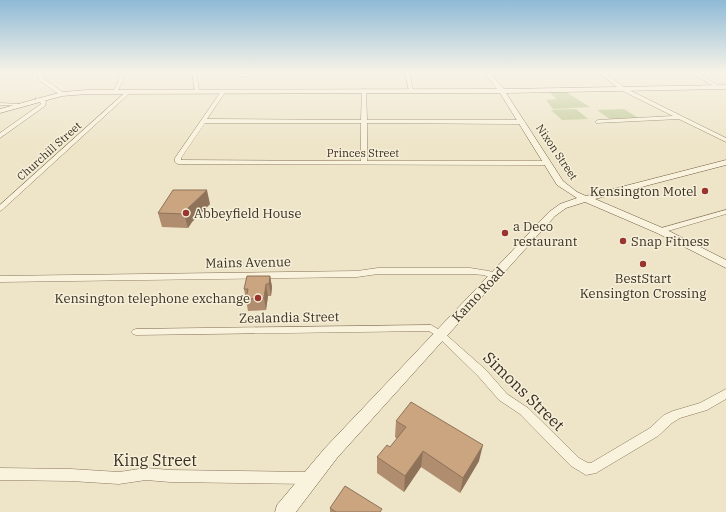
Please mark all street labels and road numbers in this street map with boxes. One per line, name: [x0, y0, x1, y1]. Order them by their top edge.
street label: Churchill Street: [14, 118, 84, 184]
street label: Nixon Street: [533, 121, 581, 183]
street label: Princes Street: [327, 146, 399, 160]
street label: Mains Avenue: [205, 253, 291, 272]
street label: Kamo Road: [448, 263, 508, 326]
street label: Zealandia Street: [239, 308, 340, 327]
street label: Simons Street: [479, 347, 569, 435]
street label: King Street: [113, 450, 197, 470]

